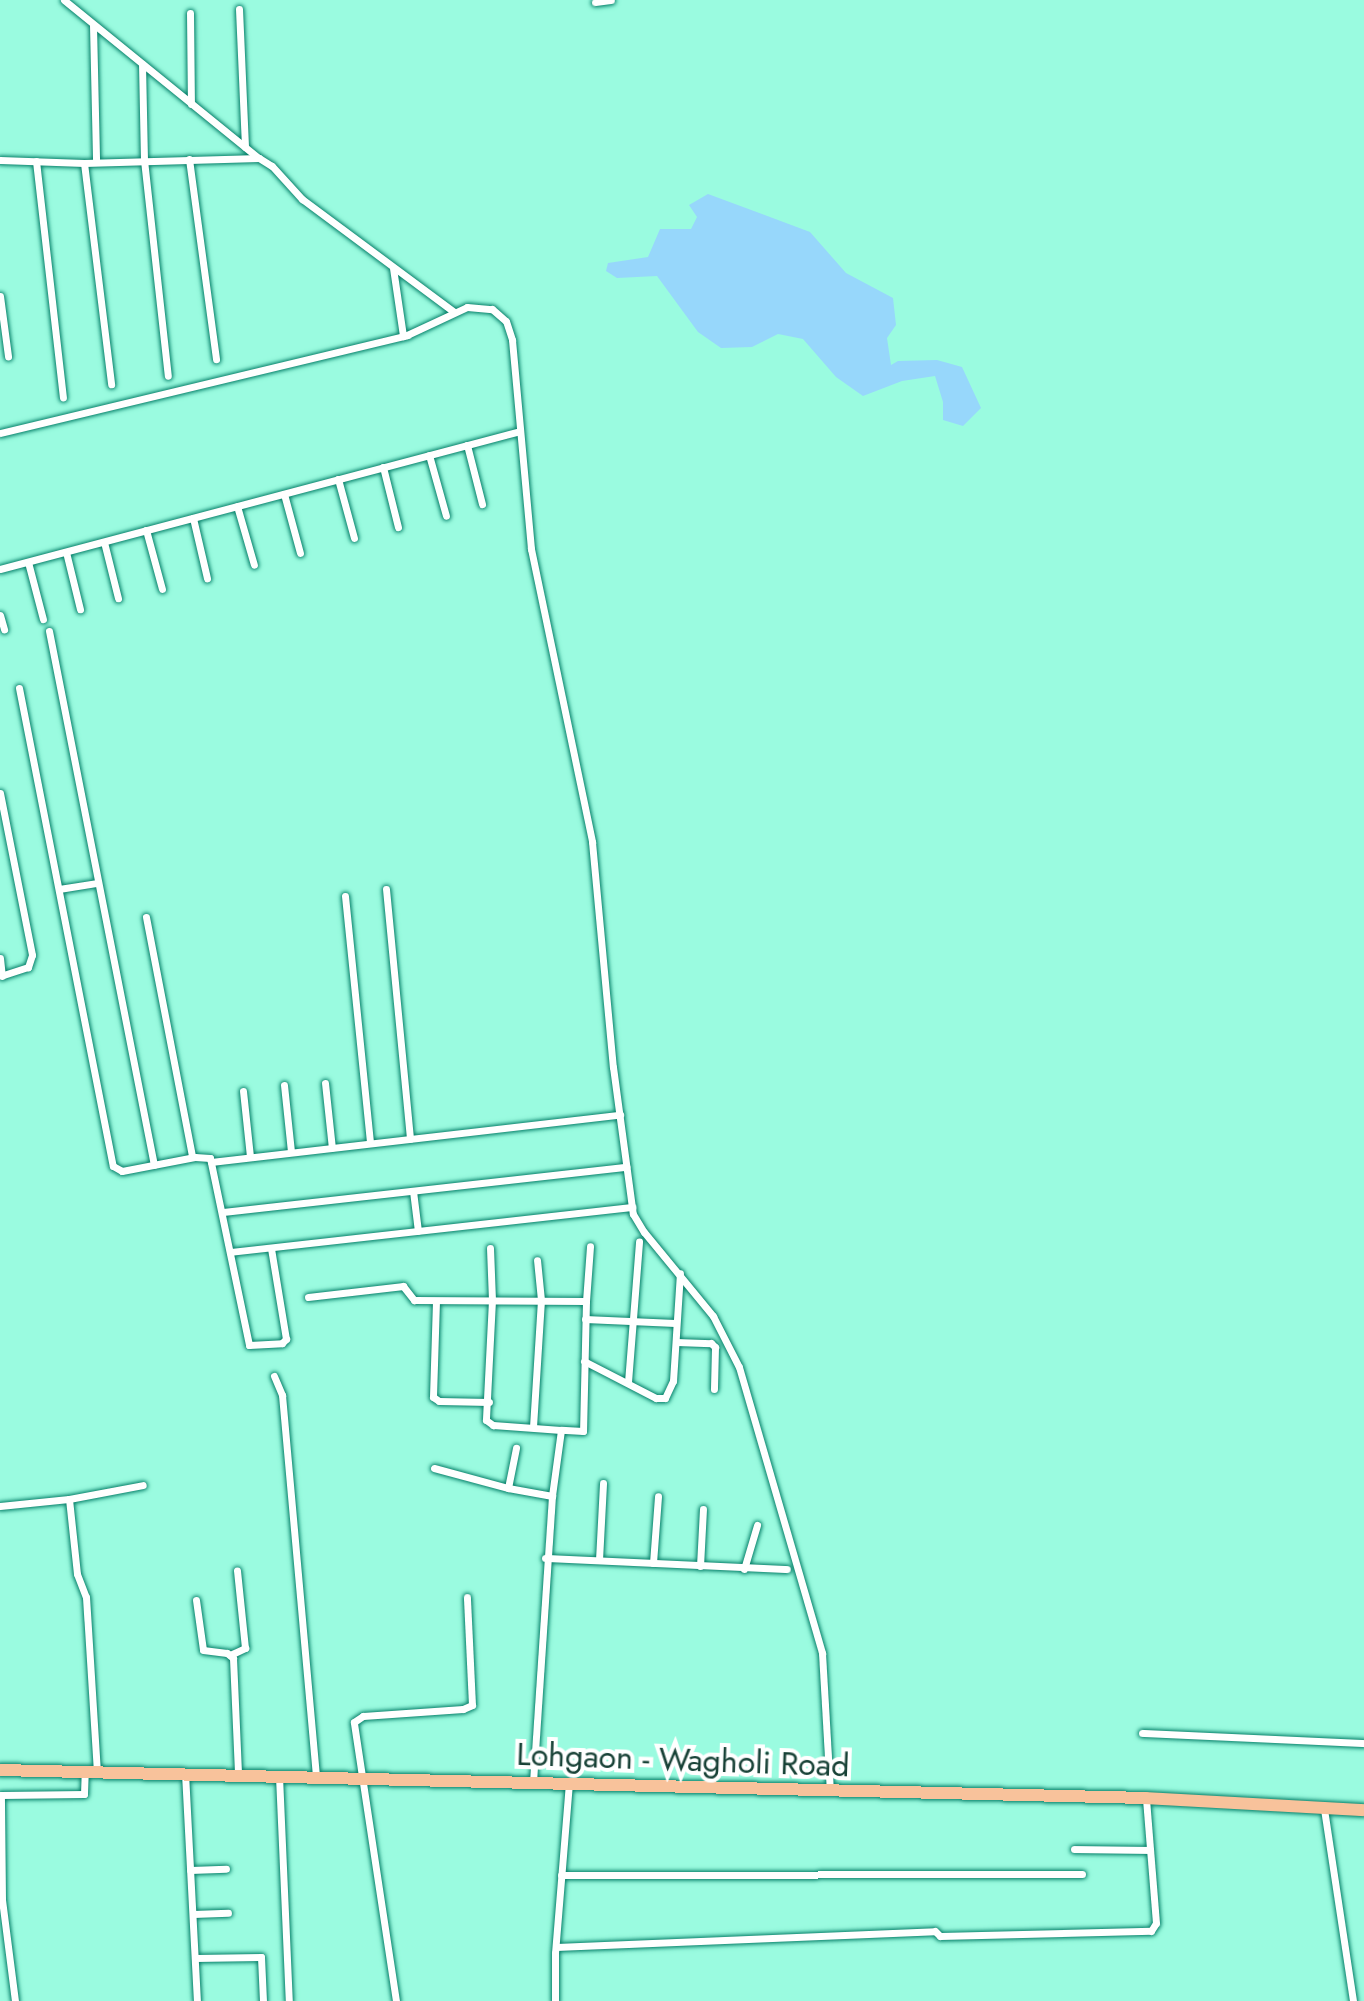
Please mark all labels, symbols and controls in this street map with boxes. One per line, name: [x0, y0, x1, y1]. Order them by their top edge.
street label: Lohgaon - Wagholi Road: [516, 1735, 850, 1785]

